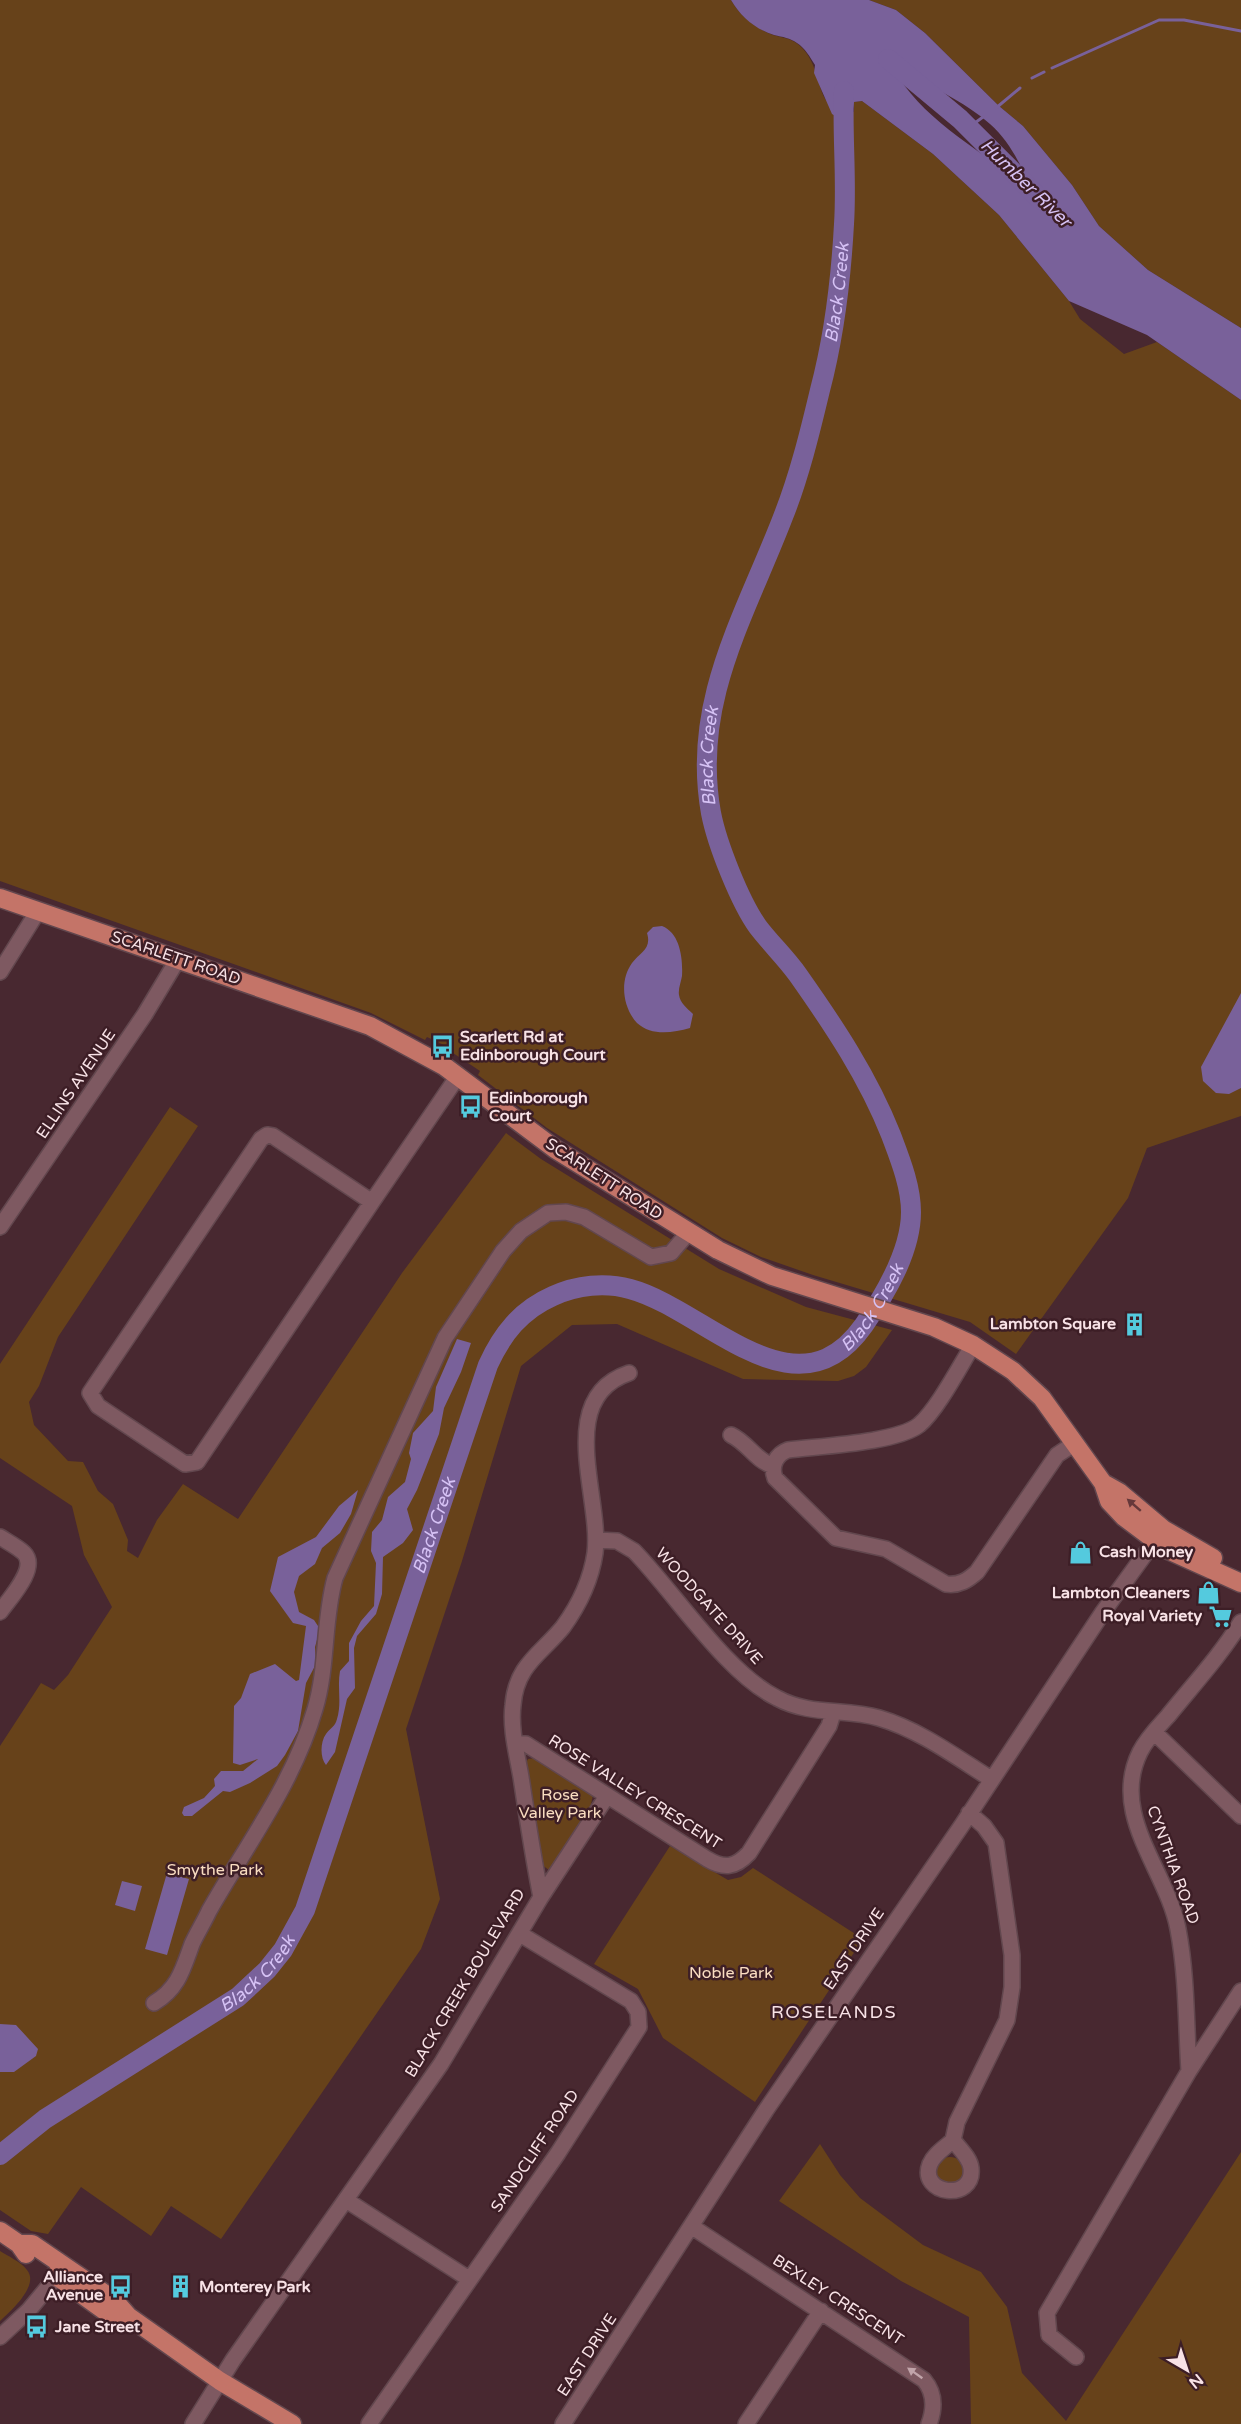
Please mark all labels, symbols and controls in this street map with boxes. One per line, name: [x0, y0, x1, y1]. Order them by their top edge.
water label: Humber River: [976, 134, 1078, 233]
water label: Black Creek: [820, 241, 854, 344]
water label: Black Creek: [696, 703, 724, 808]
street label: SCARLETT ROAD: [109, 926, 243, 990]
street label: ELLINS AVENUE: [32, 1025, 120, 1143]
place label: Scarlett Rd at Edinborough Court: [460, 1027, 606, 1065]
bus stop icon: Scarlett Rd at Edinborough Court: [429, 1033, 455, 1059]
place label: Edinborough Court: [489, 1088, 588, 1126]
bus stop icon: Edinborough Court: [458, 1094, 484, 1120]
street label: SCARLETT ROAD: [542, 1134, 666, 1224]
water label: Black Creek: [836, 1260, 909, 1356]
building icon: Lambton Square: [1121, 1311, 1147, 1337]
place label: Lambton Square: [990, 1314, 1116, 1334]
water label: Black Creek: [408, 1474, 461, 1577]
one-way arrow: [1127, 1499, 1142, 1512]
shop icon: Cash Money: [1068, 1539, 1094, 1565]
place label: Cash Money: [1099, 1542, 1193, 1562]
street label: WOODGATE DRIVE: [651, 1543, 767, 1669]
shop icon: Lambton Cleaners: [1195, 1580, 1221, 1606]
place label: Lambton Cleaners: [1052, 1583, 1190, 1603]
supermarket icon: Royal Variety: [1207, 1603, 1233, 1629]
place label: Royal Variety: [1102, 1606, 1202, 1626]
street label: ROSE VALLEY CRESCENT: [545, 1730, 726, 1854]
park label: Rose Valley Park: [518, 1785, 602, 1823]
street label: CYNTHIA ROAD: [1142, 1803, 1204, 1927]
park label: Smythe Park: [167, 1860, 264, 1880]
street label: BLACK CREEK BOULEVARD: [401, 1885, 529, 2081]
street label: EAST DRIVE: [819, 1904, 889, 1994]
water label: Black Creek: [215, 1931, 300, 2017]
park label: Noble Park: [689, 1963, 773, 1983]
district label: ROSELANDS: [771, 2001, 897, 2023]
street label: SANDCLIFF ROAD: [487, 2086, 583, 2216]
street label: BEXLEY CRESCENT: [769, 2250, 908, 2350]
place label: Alliance Avenue: [43, 2267, 103, 2305]
bus stop icon: Alliance Avenue: [108, 2273, 134, 2299]
building icon: Monterey Park: [168, 2274, 194, 2300]
place label: Monterey Park: [199, 2277, 311, 2297]
street label: EAST DRIVE: [553, 2310, 621, 2400]
bus stop icon: Jane Street: [24, 2314, 50, 2340]
place label: Jane Street: [54, 2317, 141, 2337]
north arrow: [1157, 2340, 1217, 2400]
one-way arrow: [908, 2367, 924, 2379]
text: N: [1185, 2369, 1207, 2393]

